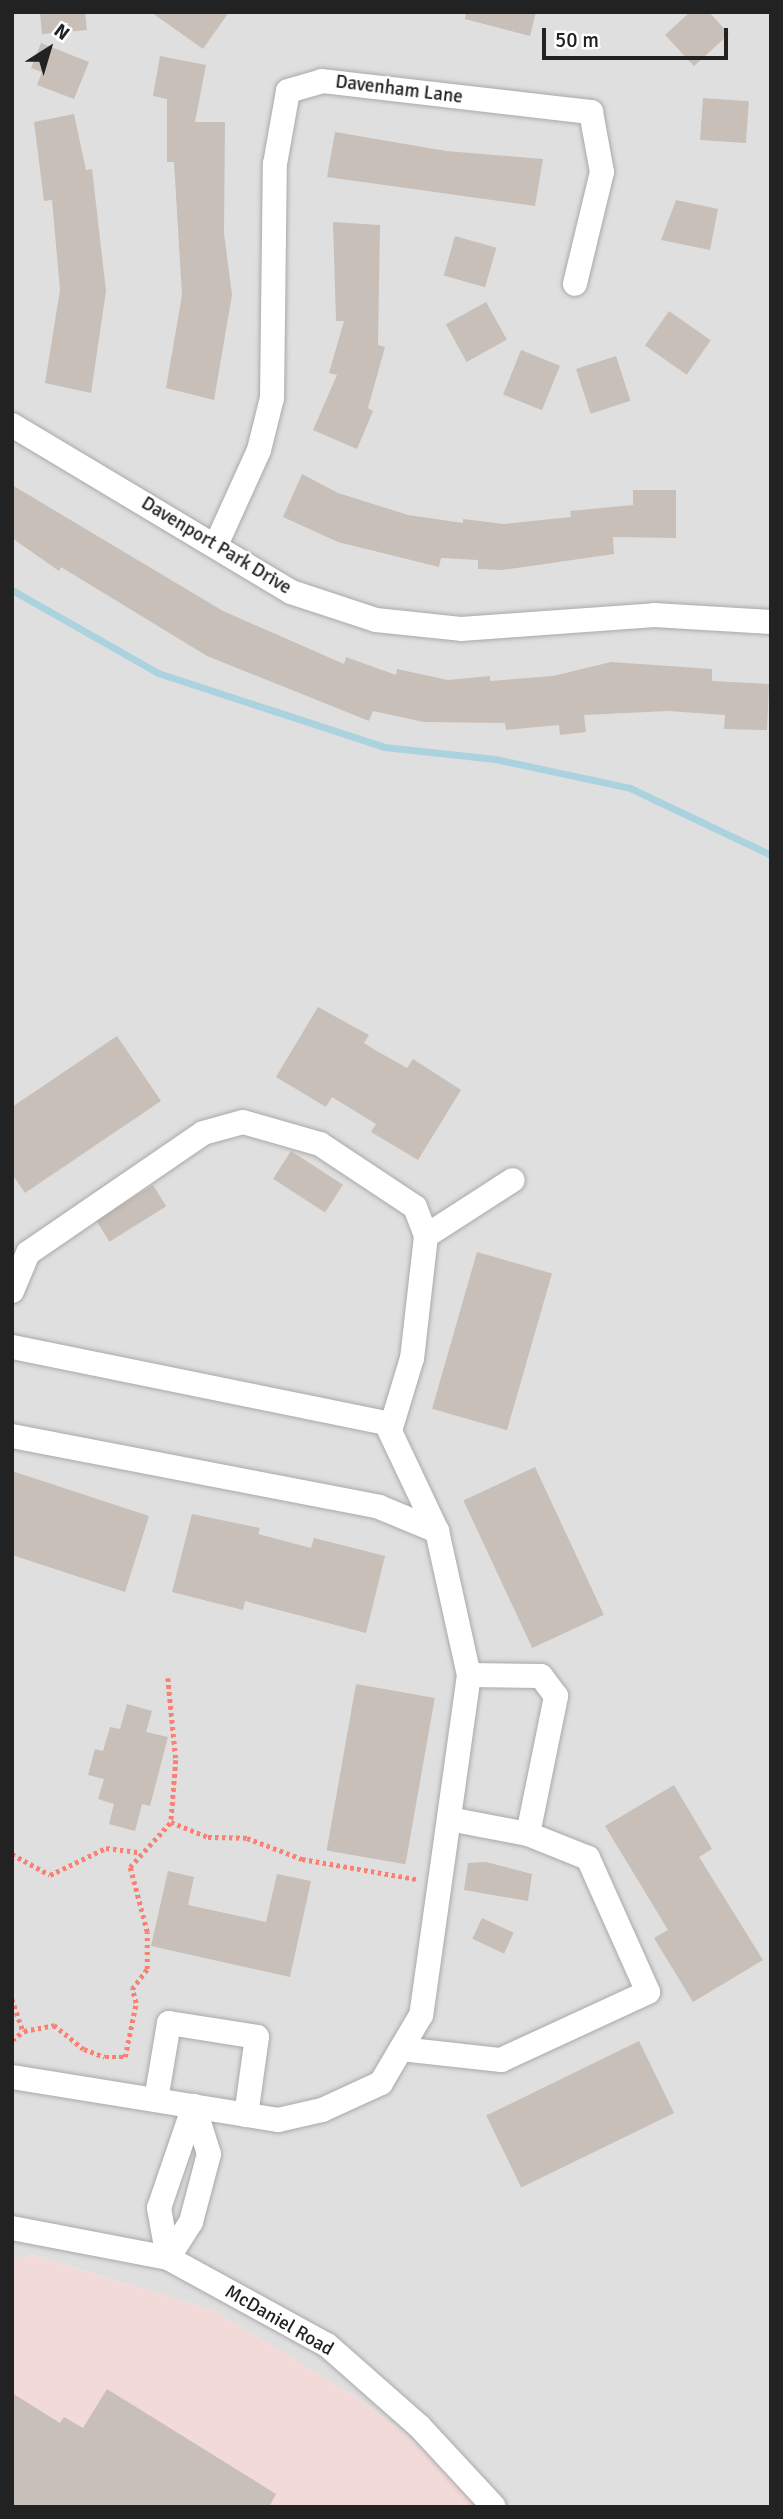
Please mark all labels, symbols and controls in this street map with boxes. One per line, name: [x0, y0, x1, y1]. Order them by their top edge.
north arrow: [14, 14, 84, 84]
scale bar: [545, 14, 730, 58]
text: N: [49, 19, 74, 46]
text: 50 m: [555, 27, 599, 53]
street label: Davenham Lane: [334, 71, 464, 109]
street label: Davenport Park Drive: [137, 492, 295, 600]
street label: McDaniel Road: [221, 2281, 337, 2361]

